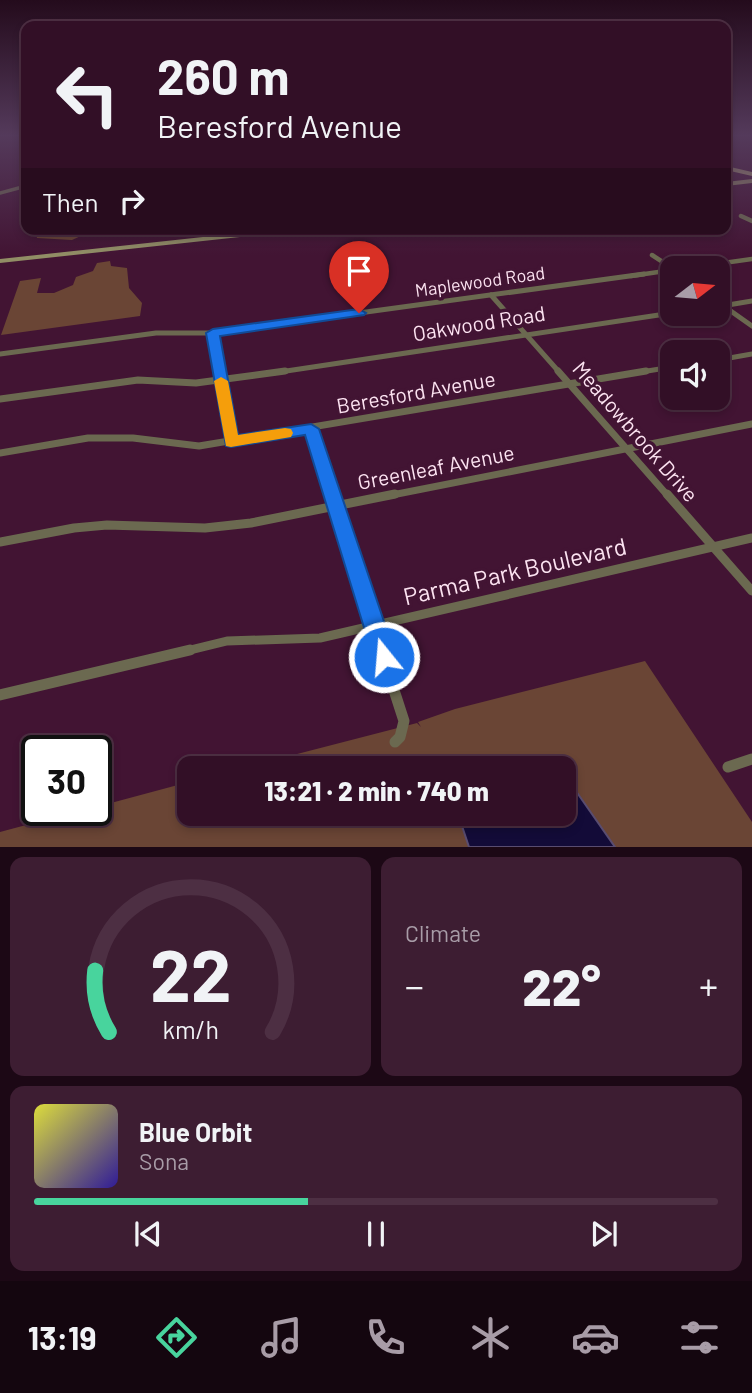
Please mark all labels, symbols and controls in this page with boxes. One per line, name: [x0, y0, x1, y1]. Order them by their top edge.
text: 260 m: [157, 46, 289, 105]
icon: left: [42, 49, 133, 140]
text: Beresford Avenue: [157, 106, 402, 144]
icon: right: [113, 182, 151, 220]
text: Then: [42, 186, 99, 217]
pin: [329, 241, 389, 313]
icon: arrive: [340, 252, 378, 290]
north arrow: [660, 256, 730, 326]
map controls: [660, 256, 730, 410]
street label: Maplewood Road: [413, 261, 546, 301]
street label: Oakwood Road: [411, 300, 547, 345]
button: sound: [660, 340, 730, 410]
street label: Meadowbrook Drive: [568, 356, 704, 506]
street label: Beresford Avenue: [334, 365, 497, 418]
street label: Greenleaf Avenue: [355, 439, 516, 494]
street label: Parma Park Boulevard: [400, 531, 629, 610]
position arrow: [347, 620, 421, 694]
speed limit sign: 30: [21, 735, 112, 826]
text: 13:21 · 2 min · 740 m: [264, 775, 489, 806]
text: Climate: [405, 919, 481, 947]
text: 22: [150, 930, 231, 1018]
text: 22°: [522, 954, 601, 1016]
text: −: [405, 962, 424, 1008]
text: +: [699, 962, 718, 1008]
text: km/h: [162, 1014, 219, 1044]
text: Blue Orbit: [139, 1116, 252, 1147]
text: Sona: [139, 1147, 189, 1175]
icon: previous: [129, 1215, 167, 1253]
icon: pause: [357, 1215, 395, 1253]
icon: next: [585, 1215, 623, 1253]
icon: directions: [152, 1313, 201, 1362]
icon: music: [257, 1313, 306, 1362]
icon: phone: [361, 1313, 410, 1362]
icon: climate: [466, 1313, 515, 1362]
icon: car: [571, 1313, 620, 1362]
icon: filters: [675, 1313, 724, 1362]
text: 13:19: [28, 1318, 96, 1356]

